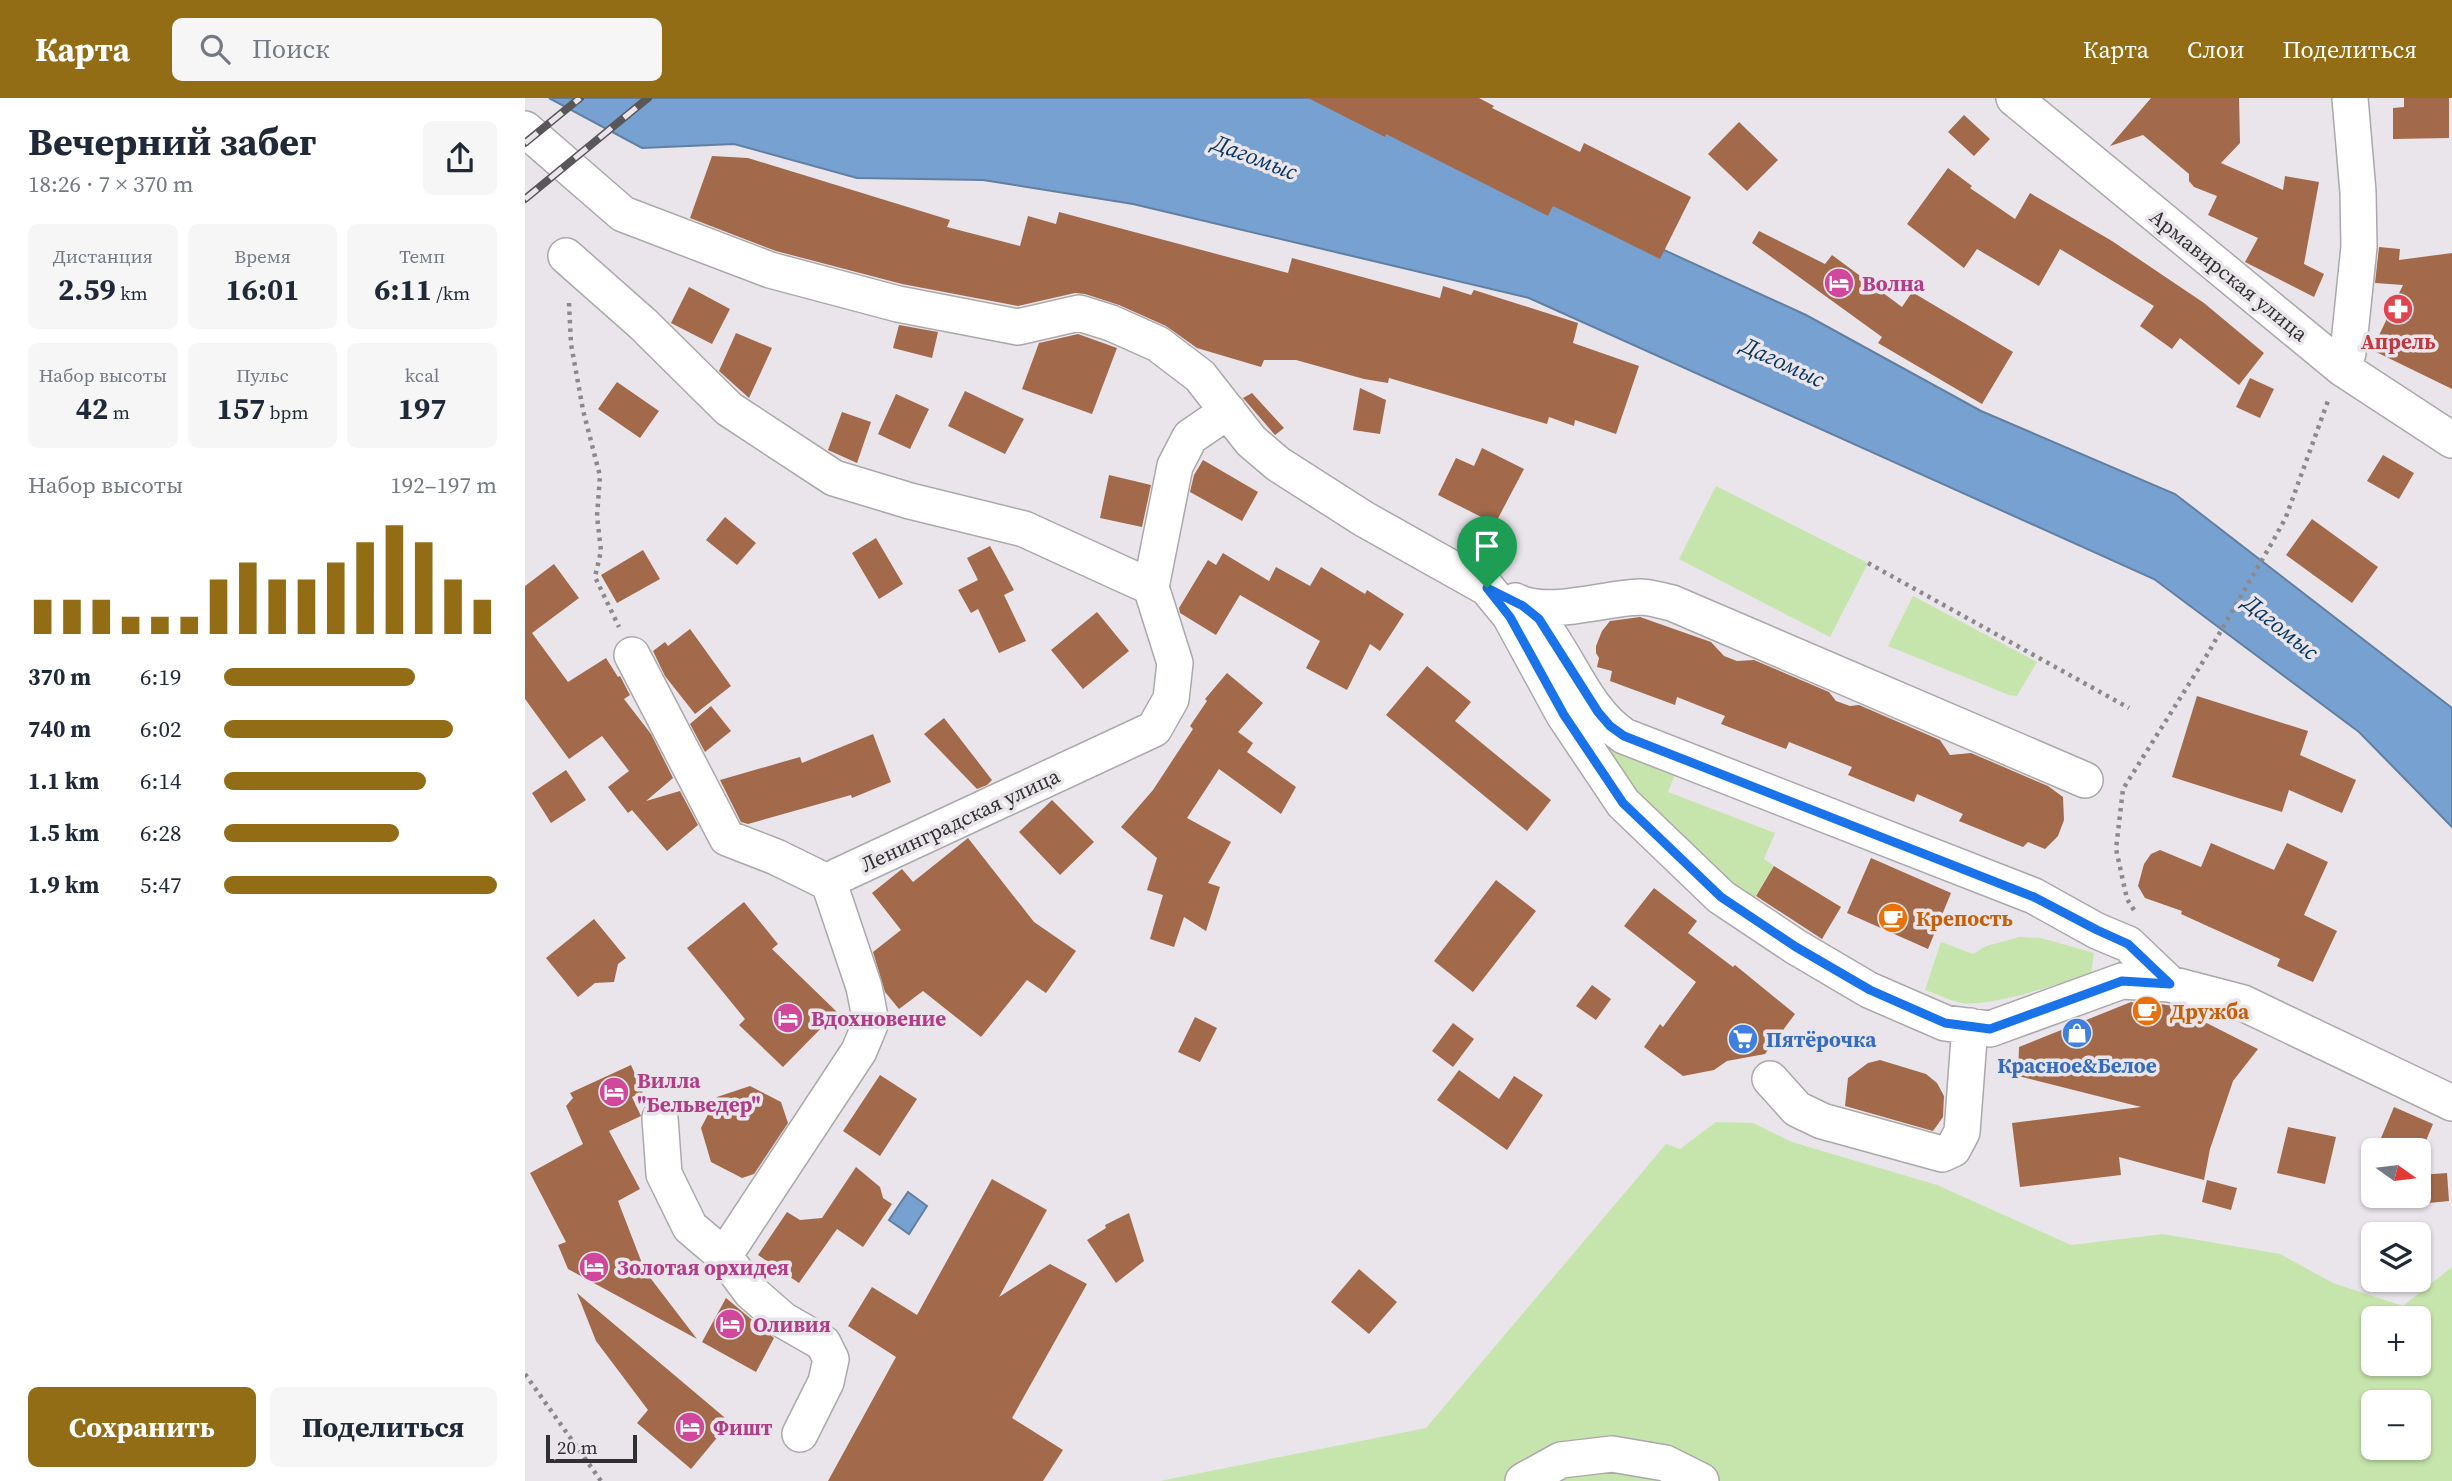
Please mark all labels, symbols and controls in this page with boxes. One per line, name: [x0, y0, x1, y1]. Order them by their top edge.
search box: [172, 18, 662, 81]
text: Карта: [35, 27, 130, 72]
icon: search: [196, 30, 234, 68]
text: Поиск: [252, 31, 330, 67]
text: Карта: [2083, 33, 2149, 66]
text: Слои: [2187, 33, 2244, 66]
text: Поделиться: [2282, 33, 2417, 66]
text: Вечерний забег: [28, 116, 316, 168]
button: share: [423, 121, 497, 195]
water label: Дагомыс: [1206, 125, 1303, 188]
text: 18:26 · 7 × 370 m: [28, 168, 194, 200]
street label: Армавирская улица: [2144, 202, 2314, 348]
text: Дистанция: [53, 243, 153, 269]
text: Время: [234, 243, 291, 269]
text: Темп: [399, 243, 445, 269]
hotel icon: Волна: [1822, 266, 1856, 300]
text: 2.59: [58, 269, 116, 310]
text: 16:01: [225, 269, 300, 310]
text: 6:11: [374, 269, 432, 310]
place label: Волна: [1862, 269, 1925, 298]
text: km: [116, 280, 148, 306]
text: /km: [432, 280, 470, 306]
pharmacy icon: Апрель: [2381, 292, 2415, 326]
place label: Апрель: [2361, 327, 2435, 356]
water label: Дагомыс: [1734, 328, 1831, 396]
text: Набор высоты: [39, 362, 167, 388]
text: Пульс: [236, 362, 289, 388]
text: kcal: [405, 362, 439, 388]
text: 42: [76, 388, 108, 429]
text: 157: [216, 388, 265, 429]
text: 197: [398, 388, 447, 429]
text: m: [108, 399, 130, 425]
text: bpm: [265, 399, 309, 425]
text: Набор высоты: [28, 469, 183, 501]
text: 192–197 m: [390, 469, 497, 501]
pin: [1457, 516, 1517, 588]
icon: arrive: [1468, 527, 1506, 565]
water label: Дагомыс: [2235, 585, 2326, 668]
text: 370 m: [28, 661, 91, 693]
text: 6:19: [140, 661, 181, 693]
text: 740 m: [28, 713, 91, 745]
text: 6:02: [140, 713, 181, 745]
street label: Ленинградская улица: [856, 761, 1065, 879]
text: 1.1 km: [28, 765, 99, 797]
text: 6:14: [140, 765, 181, 797]
text: 1.5 km: [28, 817, 99, 849]
text: 6:28: [140, 817, 181, 849]
text: 1.9 km: [28, 869, 99, 901]
text: 5:47: [140, 869, 181, 901]
cafe icon: Крепость: [1876, 901, 1910, 935]
place label: Крепость: [1916, 904, 2013, 933]
cafe icon: Дружба: [2130, 994, 2164, 1028]
place label: Дружба: [2170, 997, 2250, 1026]
hotel icon: Вдохновение: [771, 1001, 805, 1035]
place label: Вдохновение: [811, 1004, 946, 1033]
shop icon: Красное&Белое: [2060, 1016, 2094, 1050]
supermarket icon: Пятёрочка: [1726, 1022, 1760, 1056]
place label: Пятёрочка: [1766, 1025, 1877, 1054]
place label: Красное&Белое: [1997, 1051, 2157, 1080]
place label: Вилла "Бельведер": [637, 1066, 761, 1119]
hotel icon: Вилла "Бельведер": [597, 1075, 631, 1109]
north arrow: [2361, 1138, 2431, 1208]
map controls: [2361, 1138, 2431, 1460]
button: layers: [2361, 1222, 2431, 1292]
hotel icon: Золотая орхидея: [577, 1250, 611, 1284]
place label: Золотая орхидея: [617, 1253, 789, 1282]
button: +: [2361, 1306, 2431, 1376]
hotel icon: Оливия: [713, 1307, 747, 1341]
place label: Оливия: [753, 1310, 831, 1339]
button: Сохранить: [28, 1387, 256, 1467]
button: Поделиться: [270, 1387, 497, 1467]
button: −: [2361, 1390, 2431, 1460]
hotel icon: Фишт: [673, 1410, 707, 1444]
place label: Фишт: [713, 1413, 773, 1442]
scale bar: [546, 1432, 637, 1464]
text: 20 m: [557, 1434, 598, 1460]

